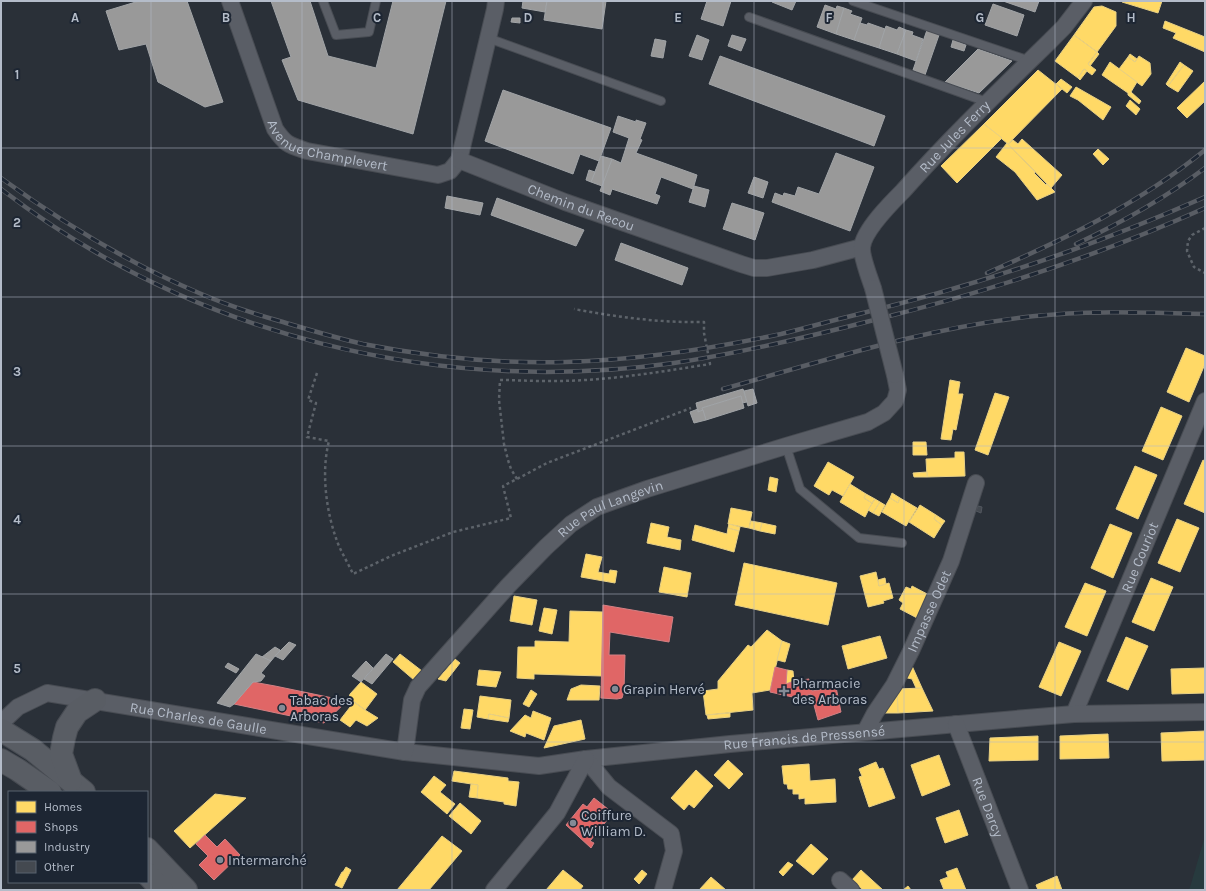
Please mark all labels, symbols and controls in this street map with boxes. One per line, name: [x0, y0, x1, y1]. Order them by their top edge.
text: A: [71, 10, 79, 25]
text: B: [222, 10, 230, 25]
text: C: [373, 10, 381, 25]
text: D: [524, 10, 533, 25]
text: E: [674, 10, 682, 25]
text: F: [825, 10, 833, 25]
text: G: [976, 10, 984, 25]
text: H: [1126, 10, 1136, 25]
text: 1: [15, 67, 19, 82]
street label: Rue Jules Ferry: [915, 96, 994, 176]
street label: Avenue Champlevert: [264, 117, 389, 174]
street label: Chemin du Recou: [525, 180, 637, 234]
text: 2: [13, 215, 21, 230]
text: 3: [13, 364, 21, 379]
street label: Rue Paul Langevin: [554, 476, 665, 541]
text: 4: [13, 512, 21, 527]
street label: Rue Couriot: [1117, 520, 1162, 595]
street label: Impasse Odet: [903, 567, 954, 655]
text: 5: [13, 661, 21, 676]
place label: Pharmacie des Arboras: [792, 675, 867, 708]
place label: Grapin Hervé: [623, 681, 705, 698]
marker: Grapin Hervé: [610, 684, 620, 694]
marker: Pharmacie des Arboras: [779, 686, 789, 696]
place label: Tabac des Arboras: [290, 692, 353, 725]
street label: Rue Charles de Gaulle: [129, 698, 268, 738]
marker: Tabac des Arboras: [277, 703, 287, 713]
street label: Rue Francis de Pressensé: [723, 722, 886, 753]
street label: Rue Darcy: [969, 774, 1008, 840]
legend: [8, 791, 148, 883]
text: Homes: [44, 800, 82, 814]
place label: Coiffure William D.: [581, 807, 646, 840]
marker: Coiffure William D.: [568, 818, 578, 828]
text: Shops: [44, 820, 78, 834]
text: Industry: [44, 840, 90, 854]
place label: Intermarché: [228, 852, 307, 869]
marker: Intermarché: [215, 855, 225, 865]
text: Other: [44, 860, 75, 874]

